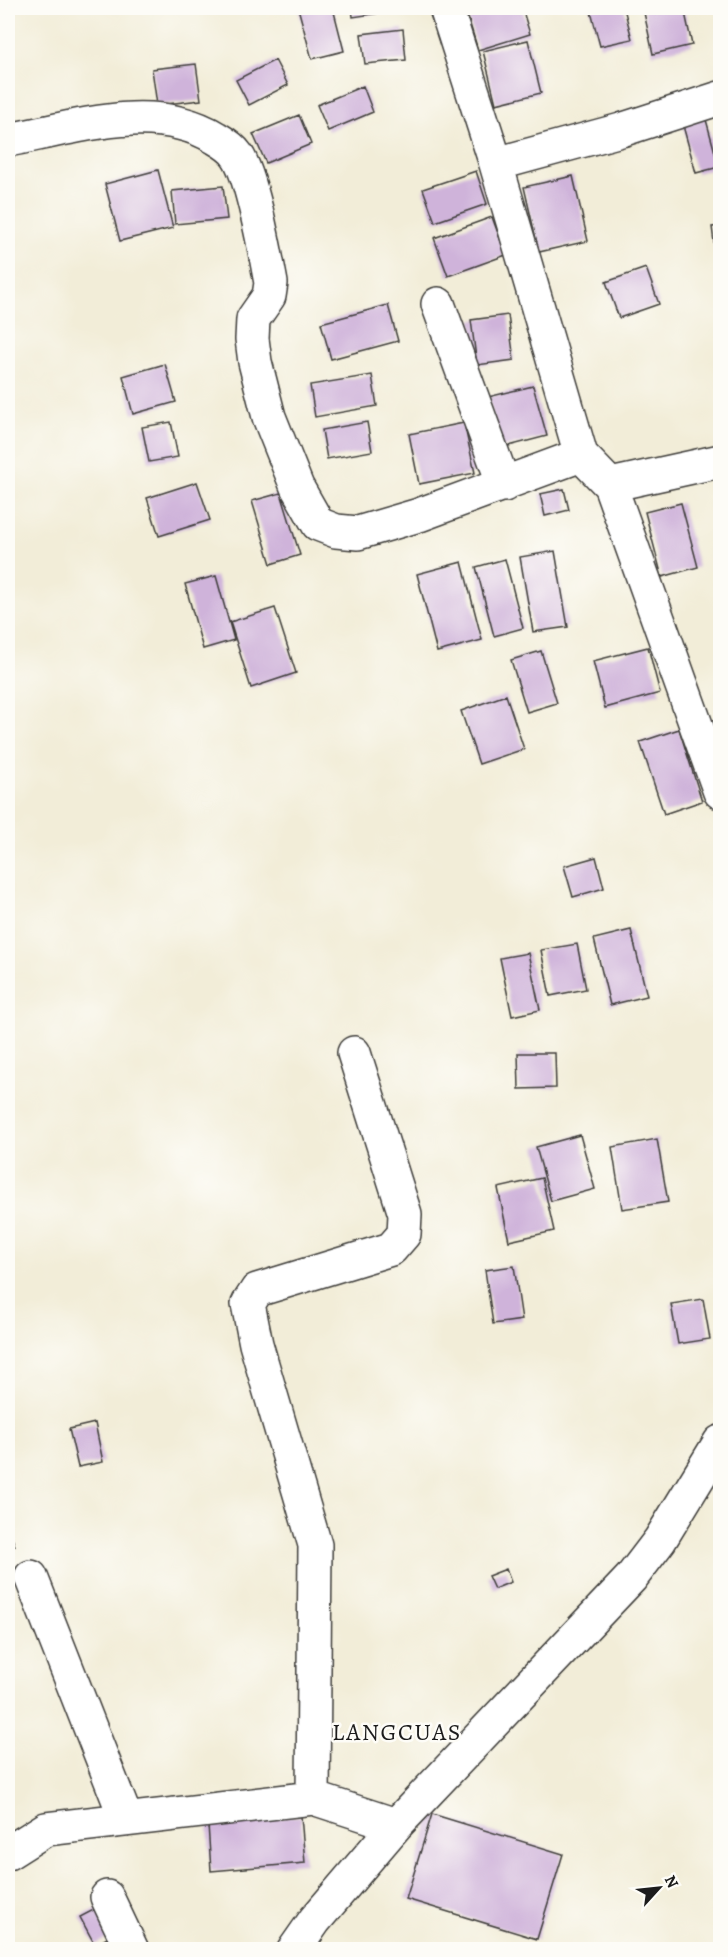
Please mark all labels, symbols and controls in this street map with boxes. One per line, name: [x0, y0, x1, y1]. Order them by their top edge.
district label: LANGCUAS: [332, 1716, 462, 1748]
north arrow: [629, 1858, 689, 1918]
text: N: [659, 1871, 684, 1892]

